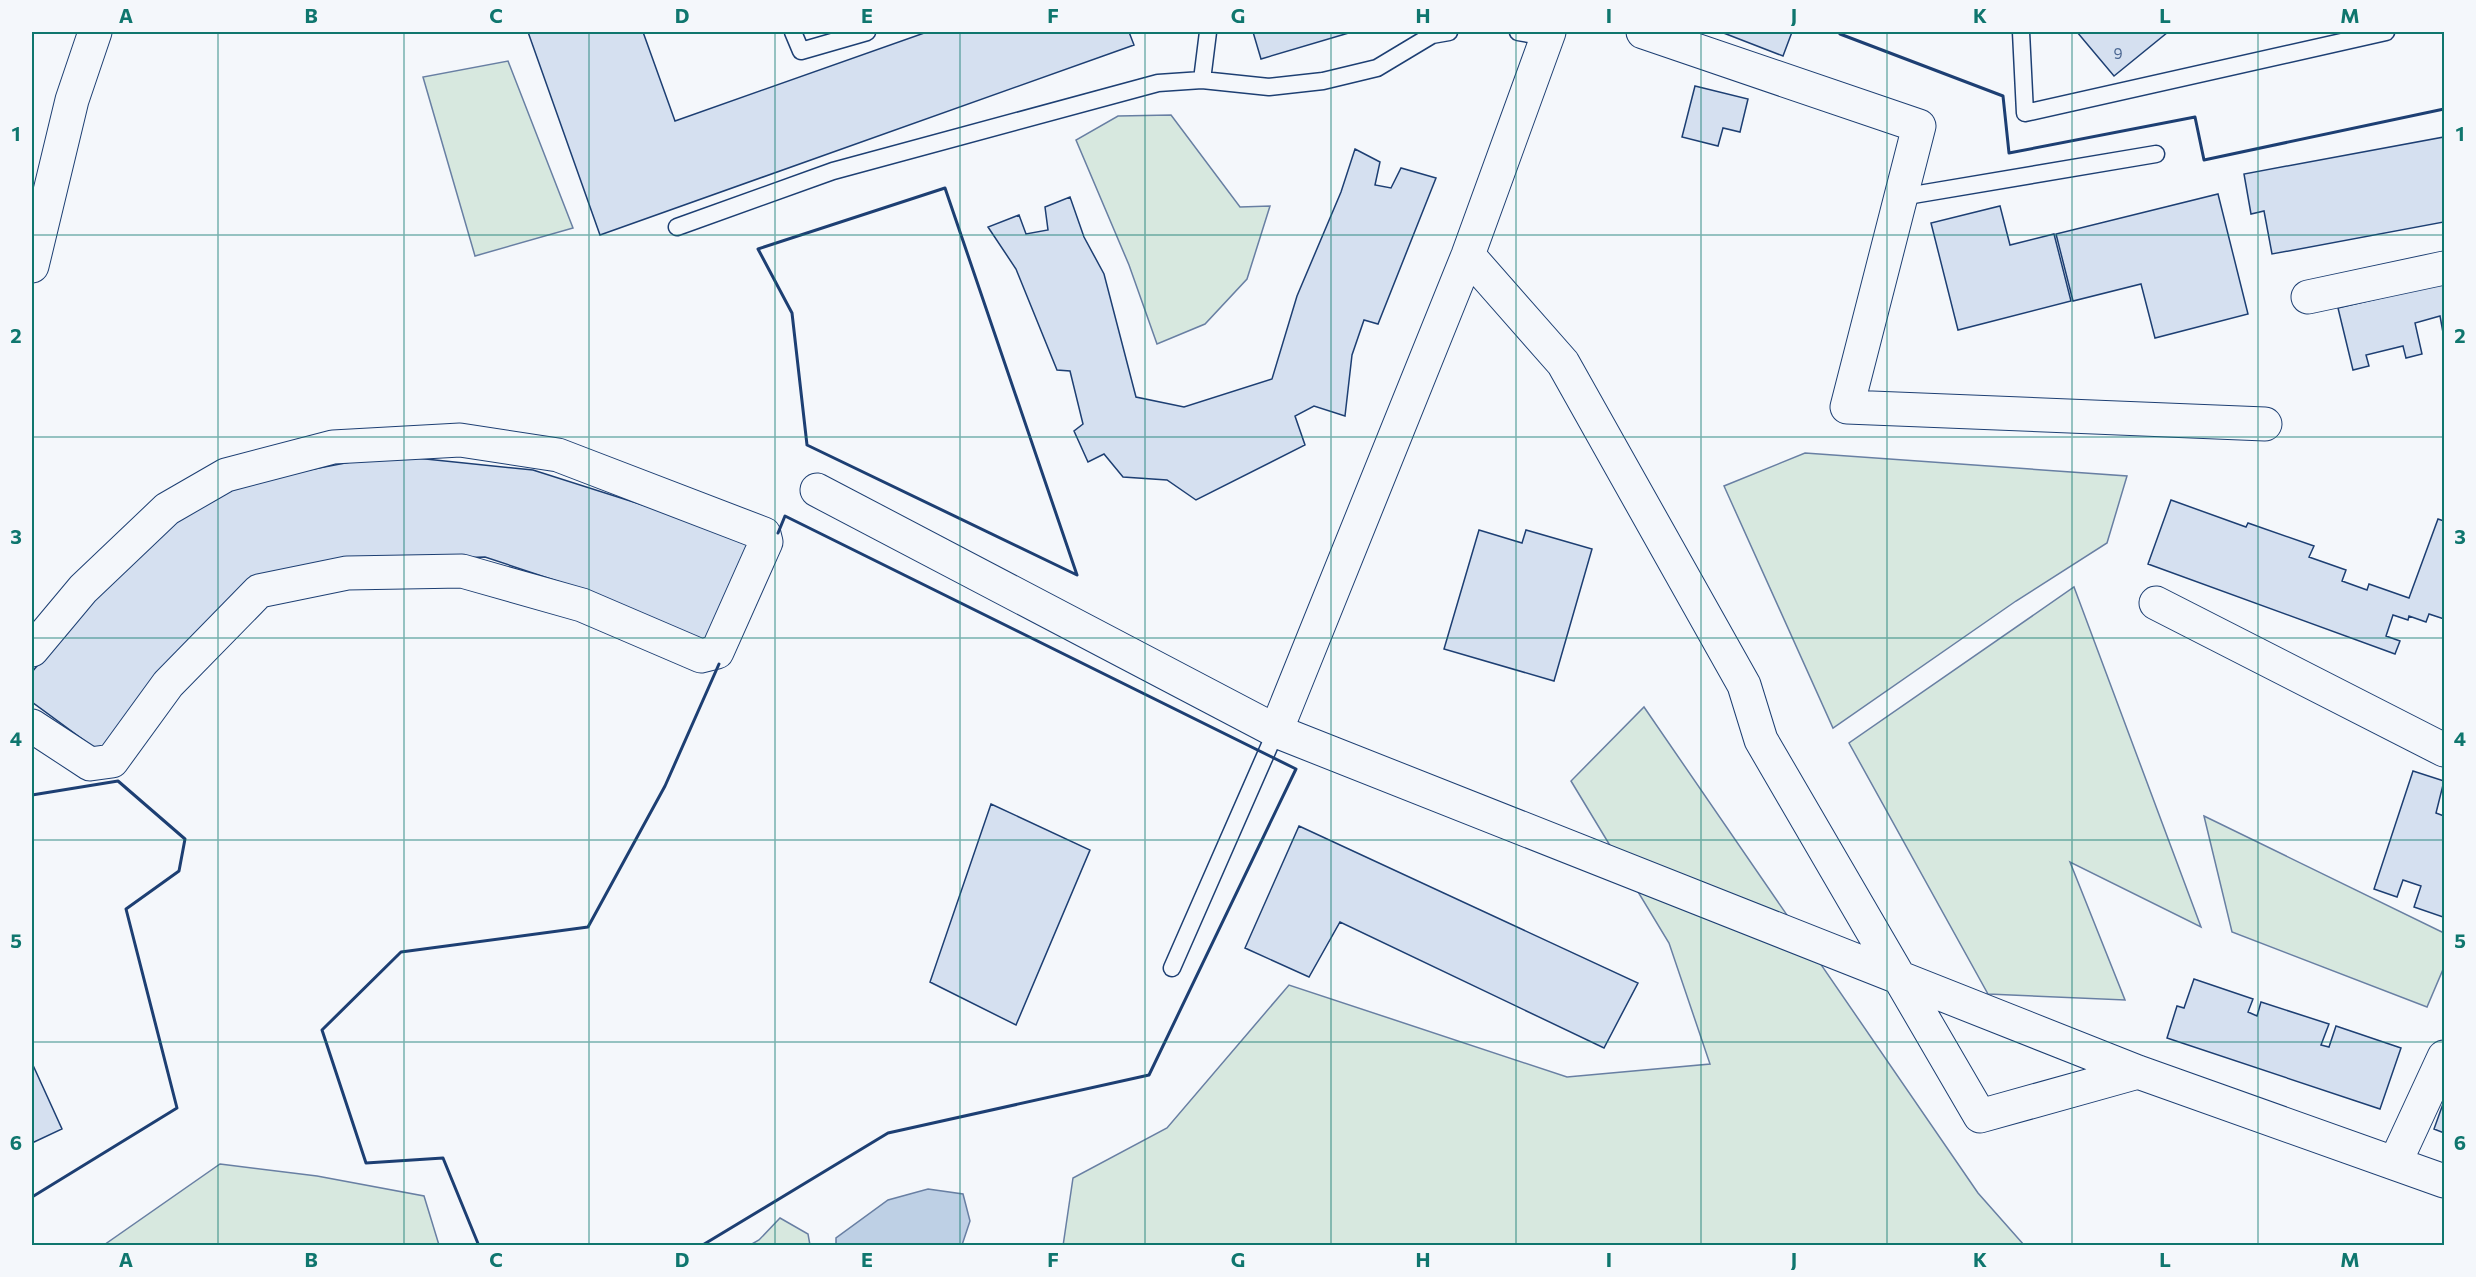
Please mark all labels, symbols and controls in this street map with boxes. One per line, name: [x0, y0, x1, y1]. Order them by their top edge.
text: A: [119, 3, 133, 27]
text: B: [304, 3, 318, 27]
text: C: [489, 3, 503, 27]
text: D: [675, 3, 689, 27]
text: E: [861, 3, 873, 27]
text: F: [1047, 3, 1059, 27]
text: G: [1231, 3, 1245, 27]
text: H: [1416, 3, 1431, 27]
text: I: [1606, 3, 1612, 27]
text: J: [1791, 3, 1797, 27]
text: K: [1973, 3, 1987, 27]
text: L: [2159, 3, 2171, 27]
text: M: [2340, 3, 2360, 27]
house number: 9: [2113, 44, 2123, 62]
text: 1: [11, 121, 21, 145]
text: 1: [2455, 121, 2465, 145]
text: 2: [10, 323, 22, 347]
text: 2: [2454, 323, 2466, 347]
text: 3: [10, 524, 22, 548]
text: 3: [2454, 524, 2466, 548]
text: 4: [10, 726, 22, 750]
text: 4: [2454, 726, 2466, 750]
text: 5: [10, 928, 22, 952]
text: 5: [2454, 928, 2466, 952]
text: 6: [10, 1130, 22, 1154]
text: 6: [2454, 1130, 2466, 1154]
text: A: [119, 1247, 133, 1271]
text: B: [304, 1247, 318, 1271]
text: C: [489, 1247, 503, 1271]
text: D: [675, 1247, 689, 1271]
text: E: [861, 1247, 873, 1271]
text: F: [1047, 1247, 1059, 1271]
text: G: [1231, 1247, 1245, 1271]
text: H: [1416, 1247, 1431, 1271]
text: I: [1606, 1247, 1612, 1271]
text: J: [1791, 1247, 1797, 1271]
text: K: [1973, 1247, 1987, 1271]
text: L: [2159, 1247, 2171, 1271]
text: M: [2340, 1247, 2360, 1271]

